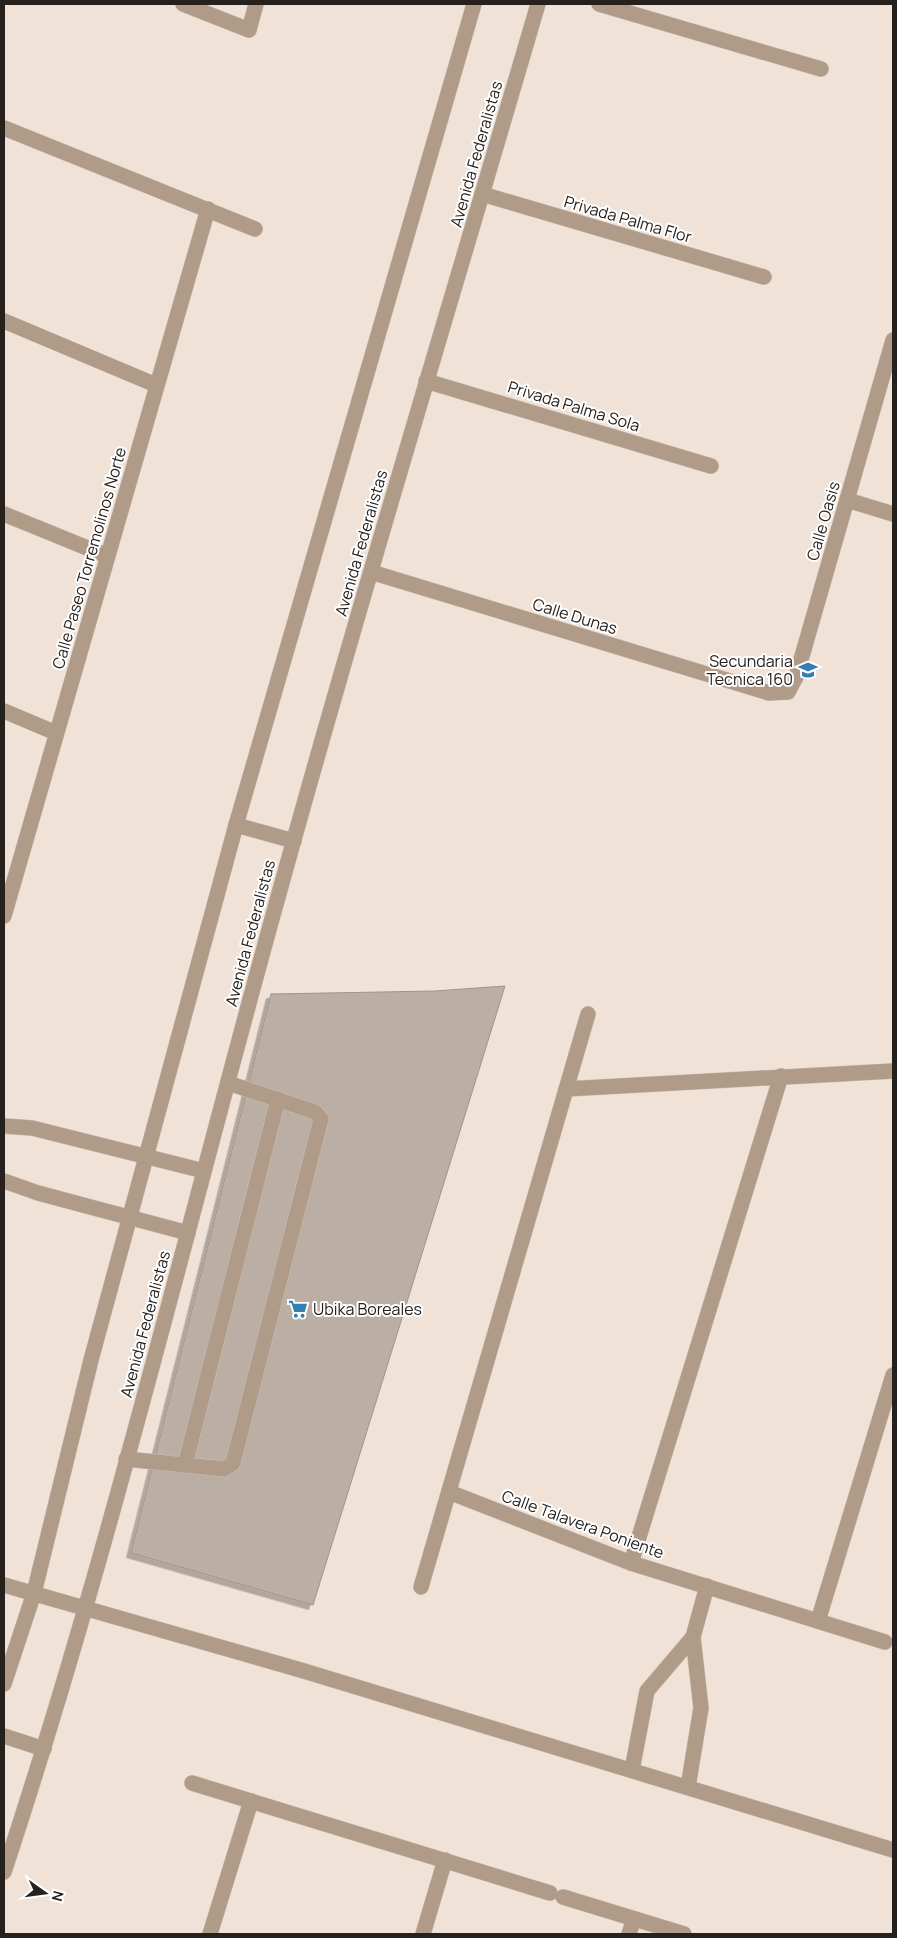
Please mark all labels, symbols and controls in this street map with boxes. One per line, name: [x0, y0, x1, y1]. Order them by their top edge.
street label: Avenida Federalistas: [445, 78, 507, 230]
street label: Privada Palma Flor: [562, 190, 695, 248]
street label: Privada Palma Sola: [505, 375, 643, 437]
street label: Calle Paseo Torremolinos Norte: [47, 445, 131, 671]
street label: Avenida Federalistas: [330, 467, 392, 619]
street label: Calle Oasis: [801, 479, 845, 563]
street label: Calle Dunas: [530, 593, 620, 639]
place label: Secundaria Tecnica 160: [706, 650, 793, 690]
school or university icon: Secundaria Tecnica 160: [797, 659, 819, 681]
street label: Avenida Federalistas: [220, 857, 280, 1009]
street label: Avenida Federalistas: [115, 1248, 175, 1400]
supermarket icon: Ubika Boreales: [287, 1298, 309, 1320]
place label: Ubika Boreales: [313, 1298, 422, 1320]
street label: Calle Talavera Poniente: [499, 1484, 667, 1564]
north arrow: [20, 1868, 70, 1918]
text: N: [48, 1889, 69, 1903]

